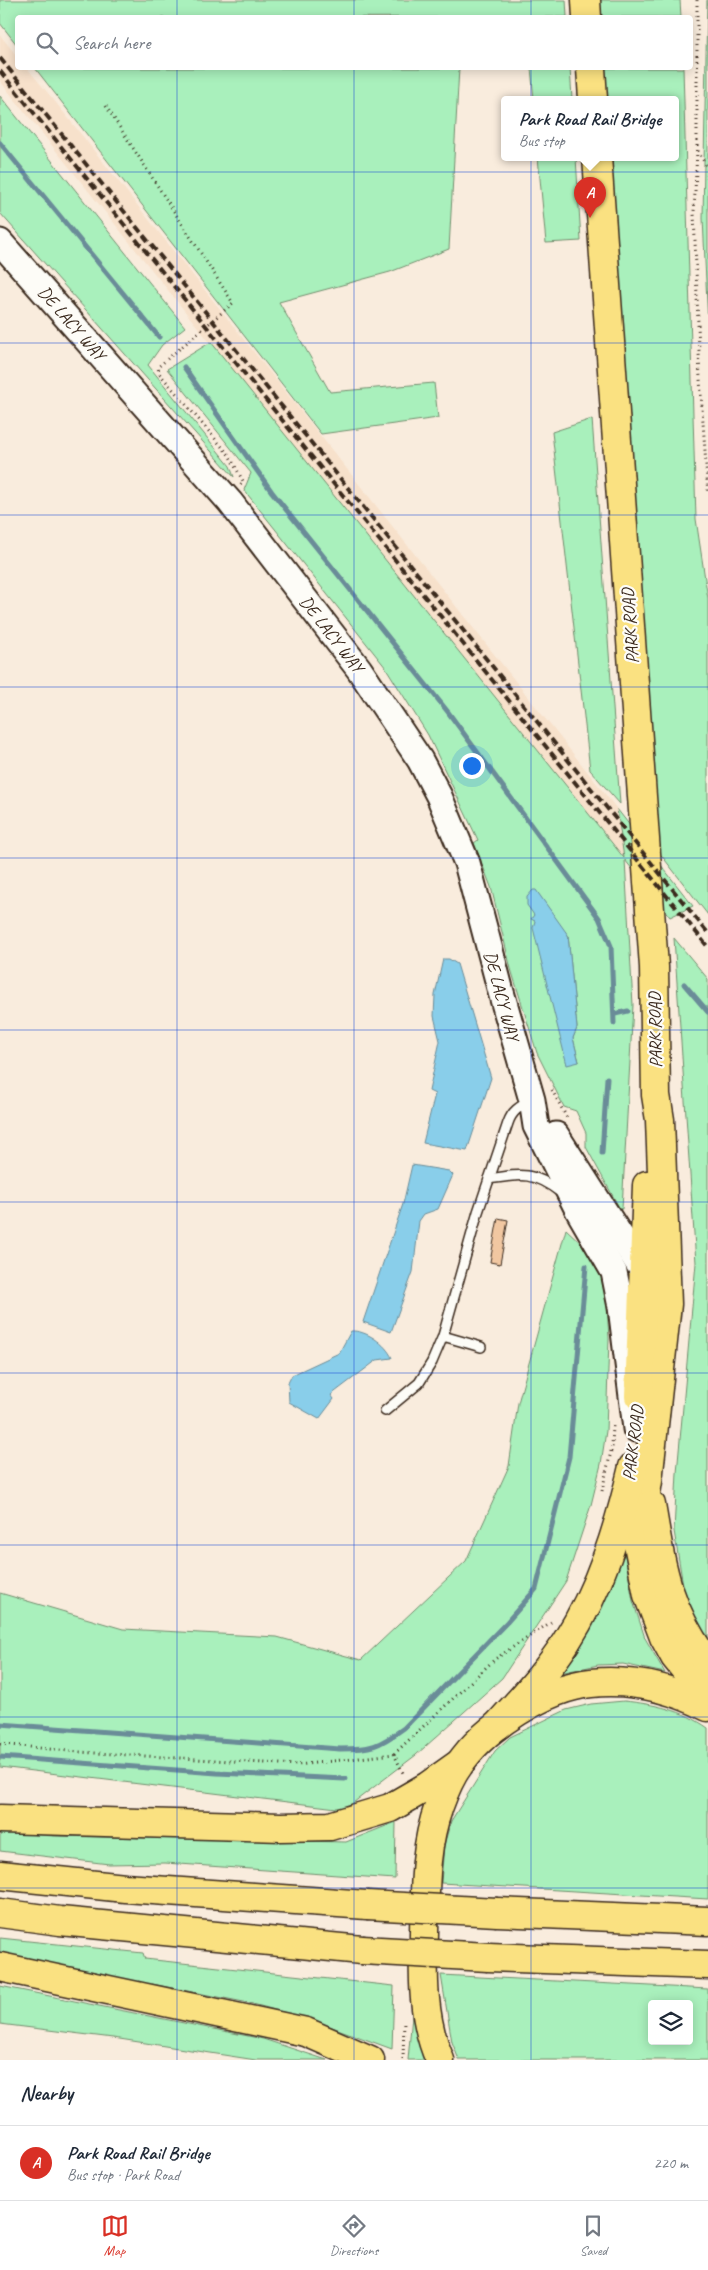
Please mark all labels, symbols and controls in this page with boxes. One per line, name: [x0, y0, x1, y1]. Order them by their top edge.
search box: [15, 15, 693, 70]
icon: search: [33, 29, 61, 57]
text: Search here: [73, 31, 150, 55]
popup: [501, 96, 679, 161]
text: Park Road Rail Bridge: [519, 107, 661, 131]
text: Bus stop: [519, 131, 565, 151]
pin: A: [574, 177, 606, 218]
street label: DE LACY WAY: [34, 281, 112, 367]
street label: PARK ROAD: [616, 586, 644, 665]
street label: DE LACY WAY: [295, 591, 371, 679]
your location: [459, 753, 485, 779]
street label: DE LACY WAY: [479, 949, 525, 1046]
street label: PARK ROAD: [643, 990, 667, 1068]
street label: PARK ROAD: [617, 1403, 649, 1482]
map controls: [648, 2000, 693, 2045]
button: layers: [648, 2000, 693, 2045]
text: Nearby: [20, 2080, 73, 2106]
text: Park Road Rail Bridge: [67, 2141, 210, 2165]
text: A: [32, 2153, 40, 2173]
text: 220 m: [654, 2153, 688, 2173]
text: Bus stop · Park Road: [67, 2165, 179, 2185]
tab: Map: [101, 2212, 129, 2259]
tab: Directions: [330, 2212, 378, 2259]
tab: Saved: [579, 2212, 607, 2259]

